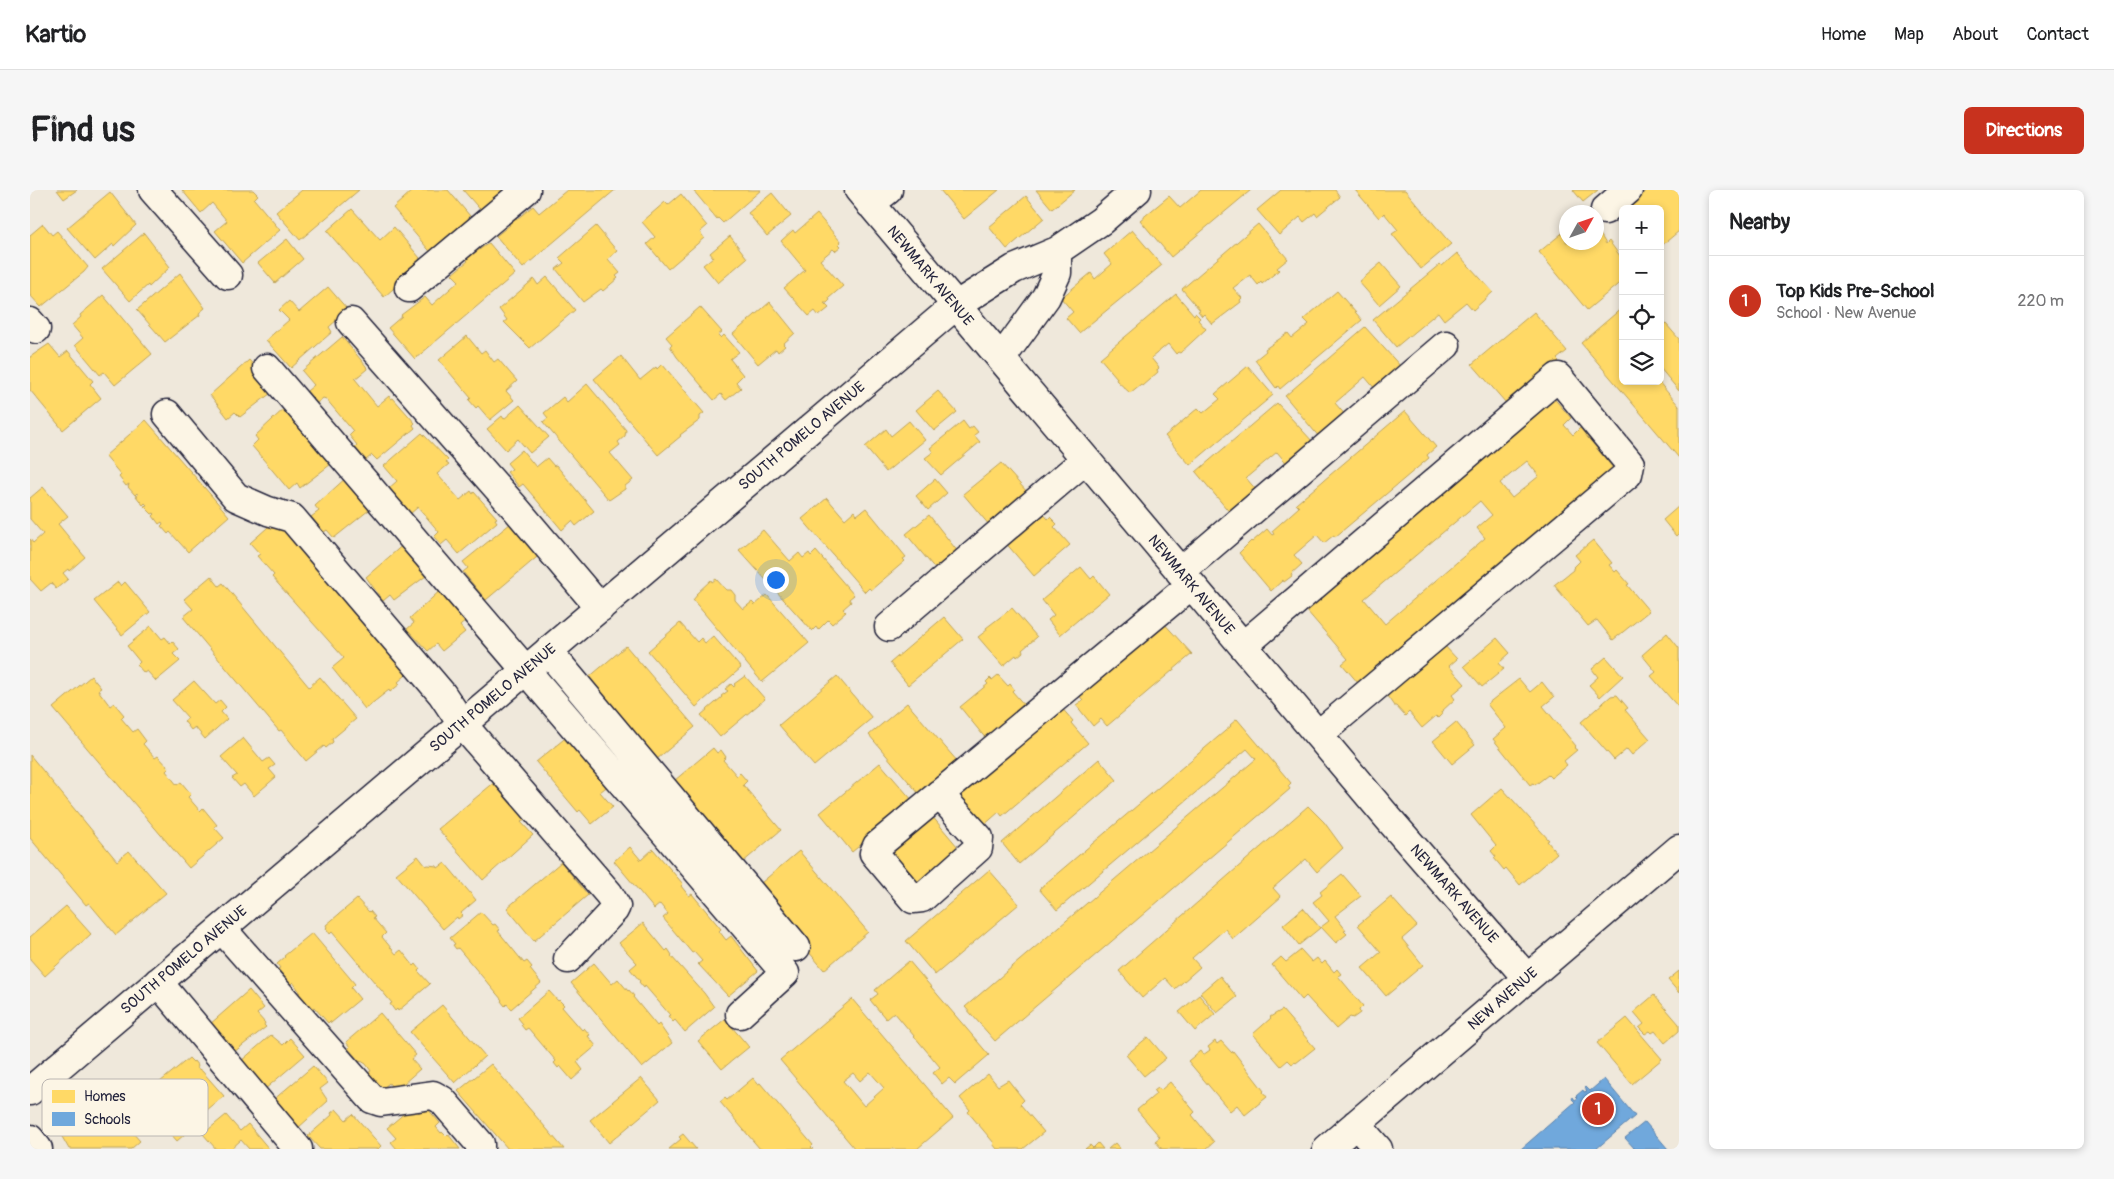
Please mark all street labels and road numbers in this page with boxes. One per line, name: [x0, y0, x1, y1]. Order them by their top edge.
street label: NEWMARK AVENUE: [883, 222, 978, 330]
street label: SOUTH POMELO AVENUE: [735, 377, 869, 495]
street label: NEWMARK AVENUE: [1144, 531, 1239, 639]
street label: SOUTH POMELO AVENUE: [426, 639, 560, 757]
street label: NEWMARK AVENUE: [1406, 841, 1502, 948]
street label: SOUTH POMELO AVENUE: [117, 901, 251, 1019]
street label: NEW AVENUE: [1464, 963, 1542, 1035]

